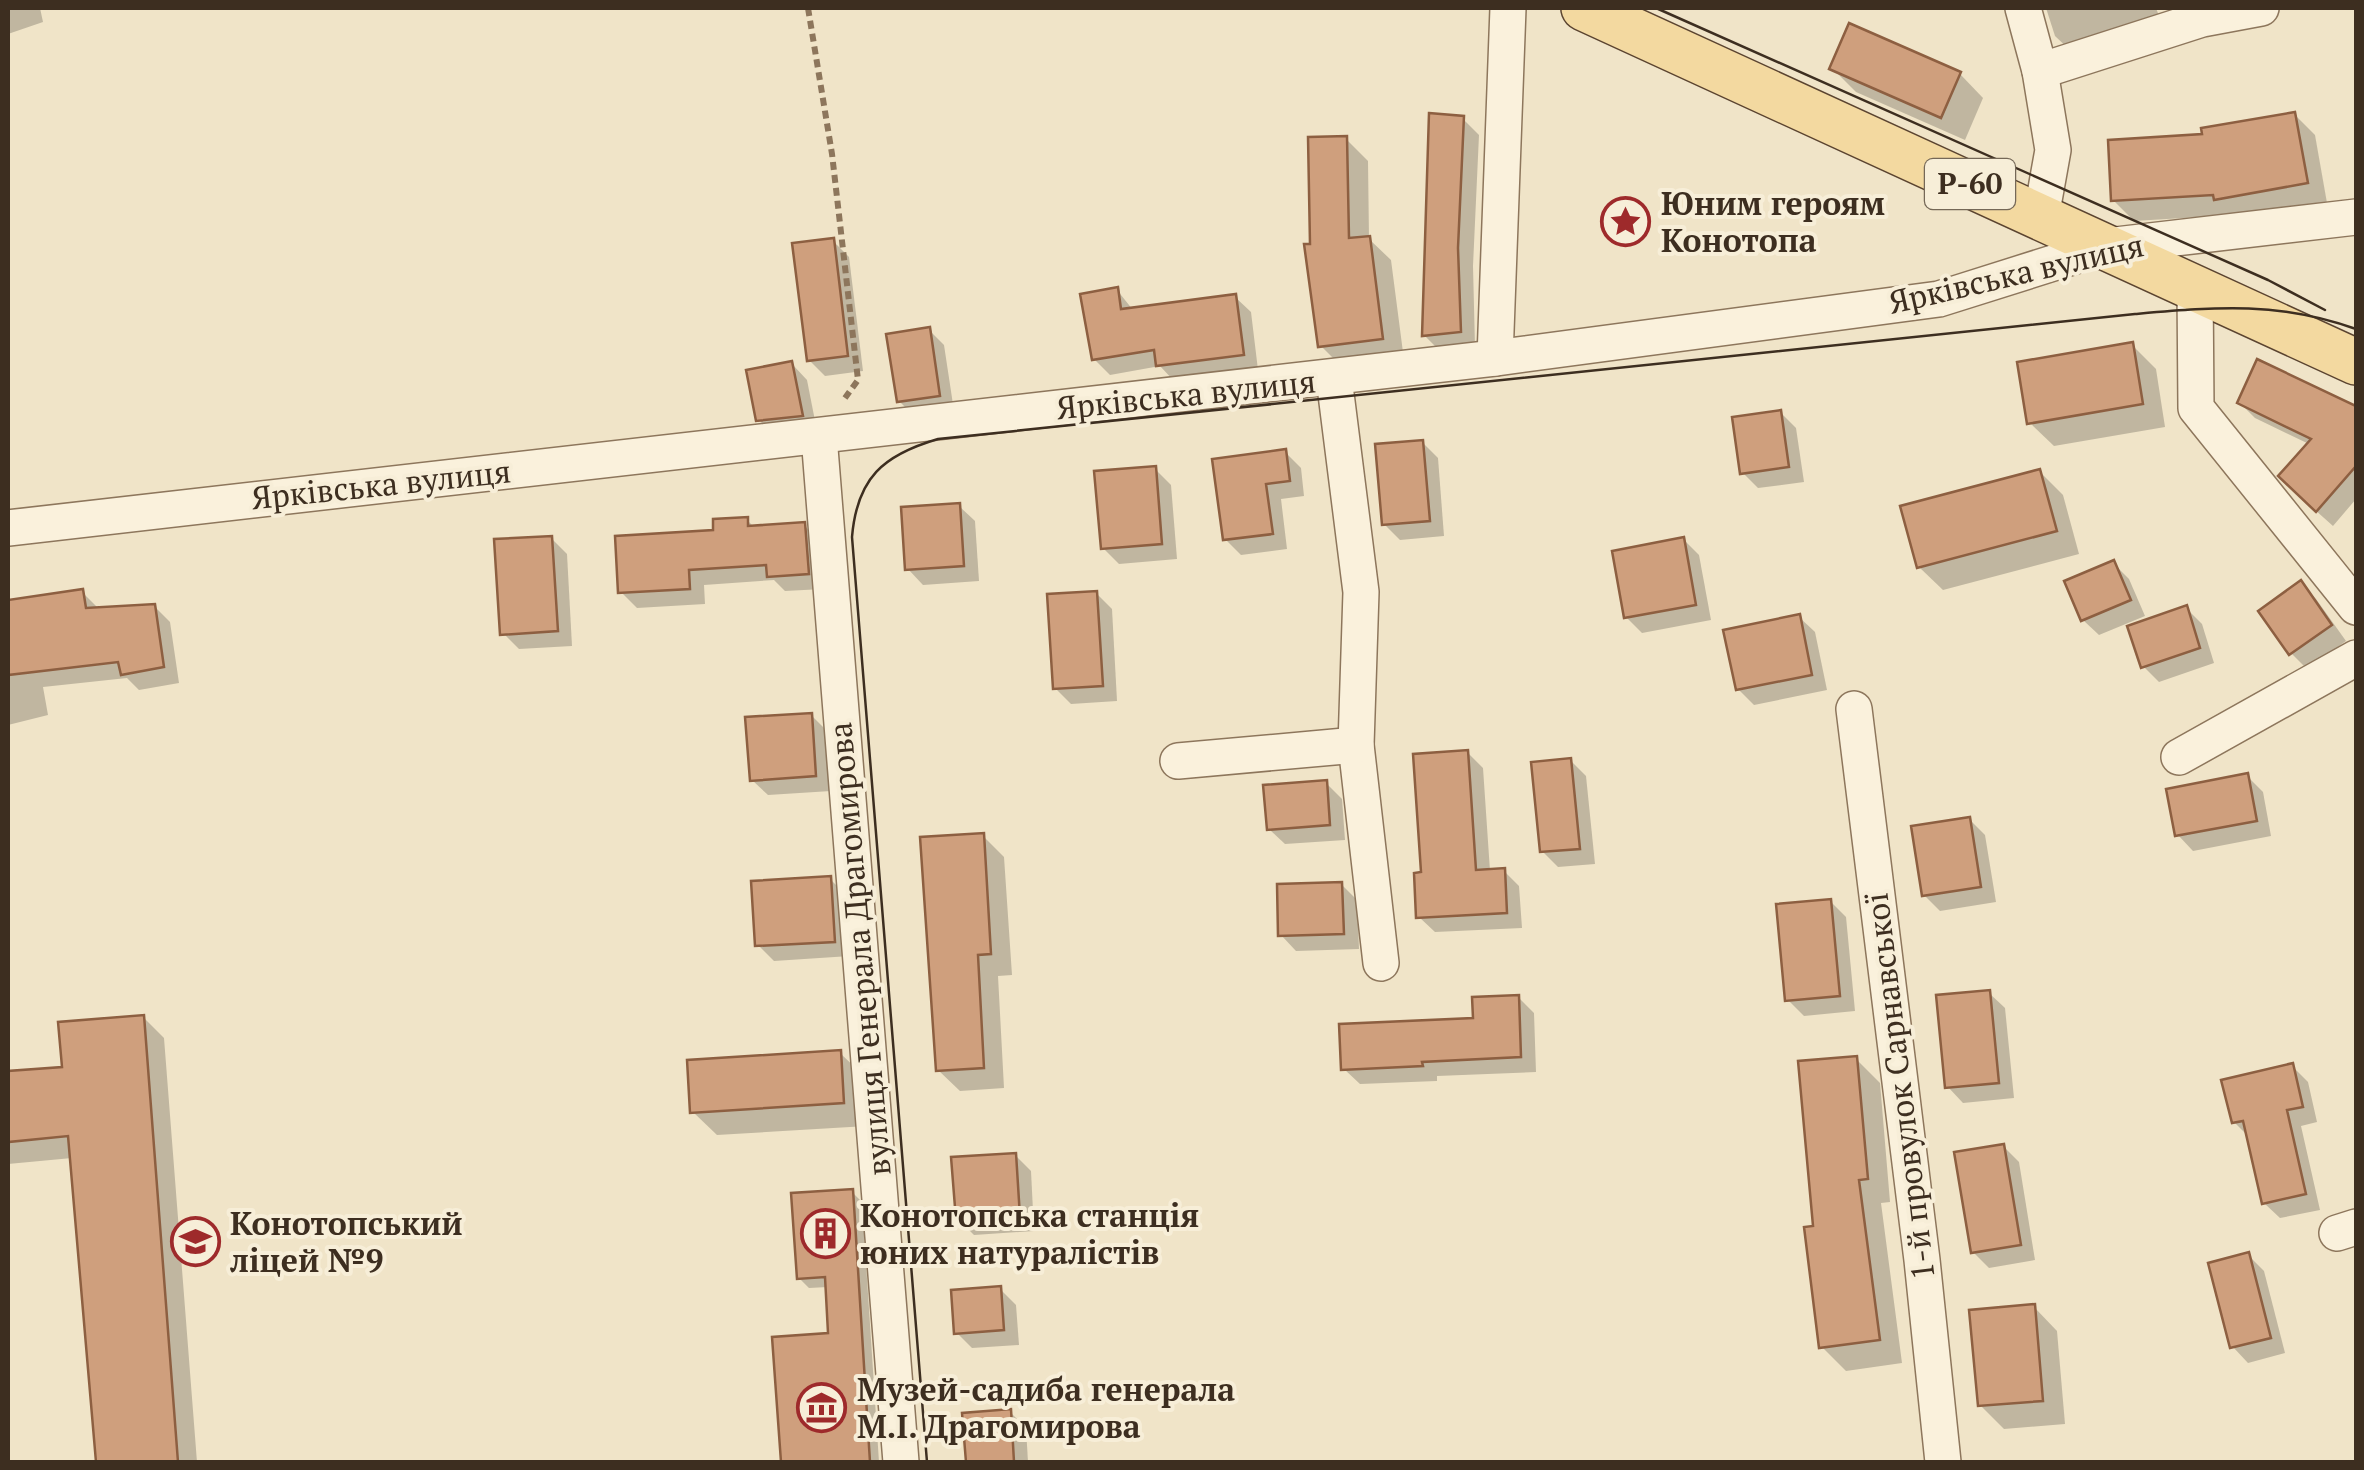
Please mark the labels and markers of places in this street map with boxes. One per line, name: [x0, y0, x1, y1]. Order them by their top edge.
place label: Юним героям Конотопа: [1661, 182, 1885, 261]
place icon: Юним героям Конотопа: [1600, 196, 1652, 248]
place label: Конотопська станція юних натуралістів: [860, 1194, 1199, 1273]
place label: Конотопський ліцей №9: [230, 1202, 463, 1281]
building icon: Конотопська станція юних натуралістів: [799, 1208, 851, 1260]
school or university icon: Конотопський ліцей №9: [169, 1216, 221, 1268]
place label: Музей-садиба генерала М.І. Драгомирова: [857, 1368, 1235, 1447]
museum icon: Музей-садиба генерала М.І. Драгомирова: [796, 1382, 848, 1434]

